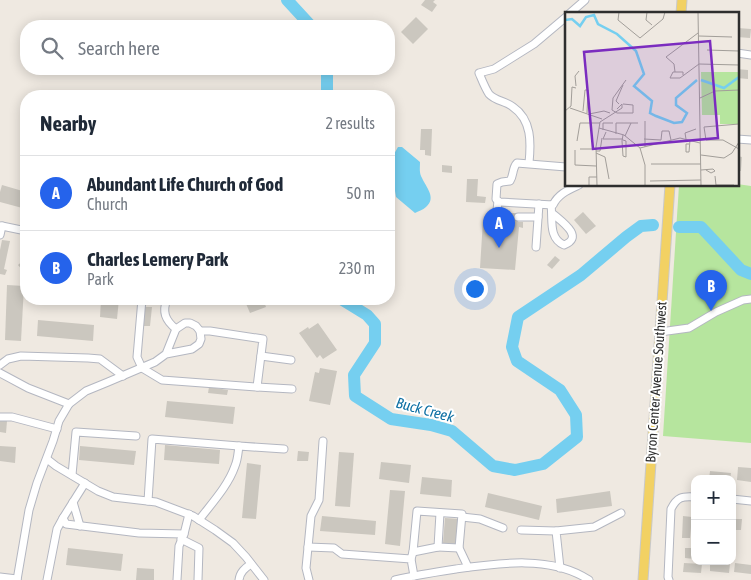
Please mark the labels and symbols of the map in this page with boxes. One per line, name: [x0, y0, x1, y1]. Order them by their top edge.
inset map: [565, 12, 738, 186]
pin: A: [483, 207, 515, 248]
pin: B: [695, 270, 727, 311]
your location: [462, 276, 488, 302]
street label: Byron Center Avenue Southwest: [642, 301, 670, 463]
water label: Buck Creek: [394, 394, 456, 425]

